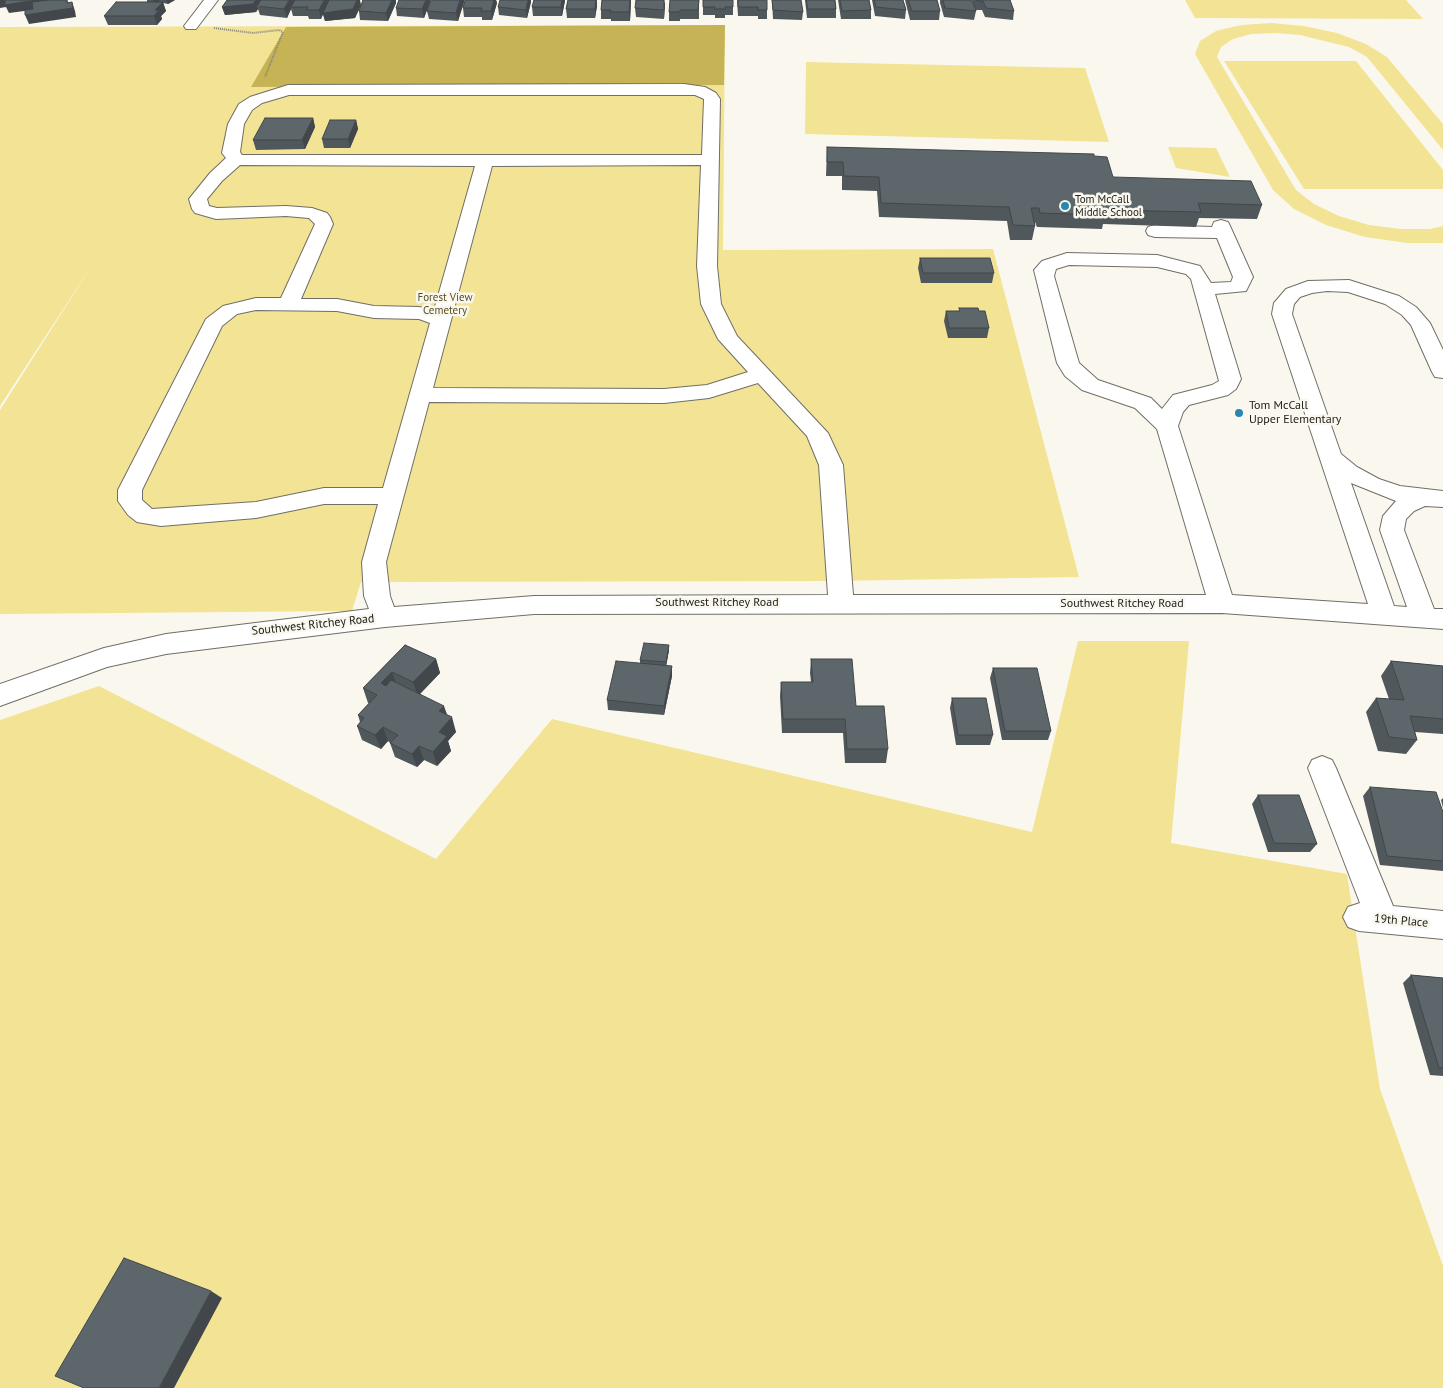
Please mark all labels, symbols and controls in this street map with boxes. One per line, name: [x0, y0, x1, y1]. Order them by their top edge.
place label: Tom McCall Middle School: [1075, 193, 1142, 219]
marker: Tom McCall Middle School: [1059, 200, 1071, 212]
park label: Forest View Cemetery: [418, 291, 472, 317]
place label: Tom McCall Upper Elementary: [1249, 399, 1341, 427]
marker: Tom McCall Upper Elementary: [1233, 407, 1245, 419]
street label: Southwest Ritchey Road: [655, 596, 779, 610]
street label: Southwest Ritchey Road: [1060, 597, 1184, 611]
street label: Southwest Ritchey Road: [251, 611, 375, 639]
street label: 19th Place: [1373, 911, 1429, 931]

